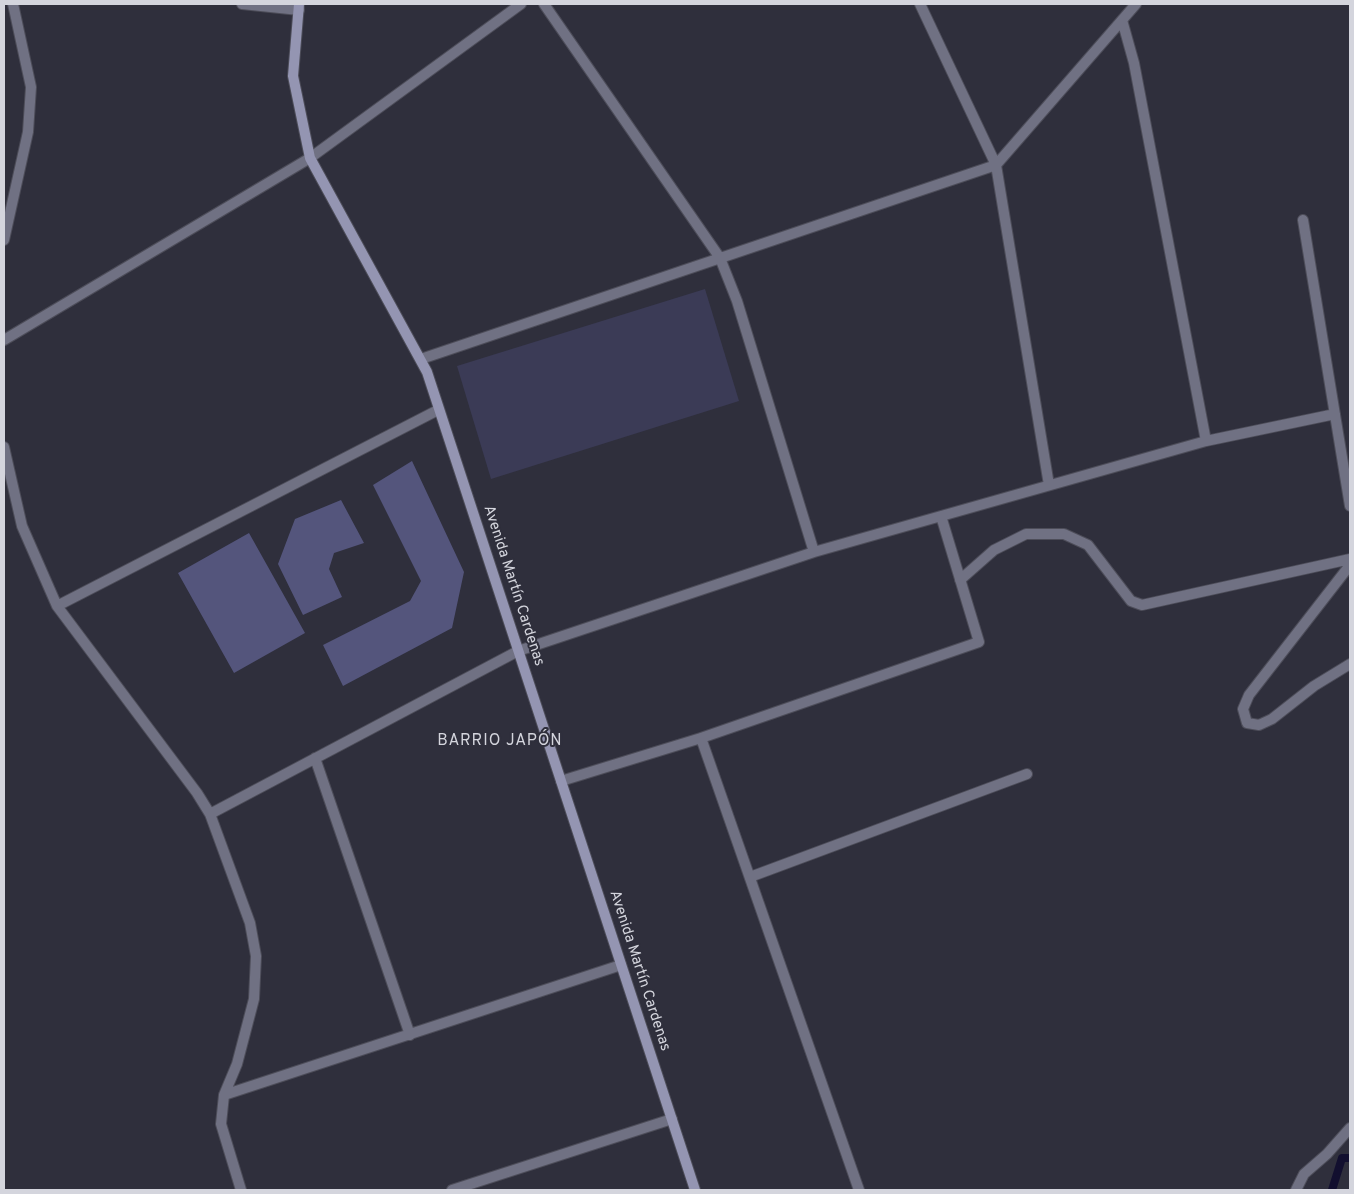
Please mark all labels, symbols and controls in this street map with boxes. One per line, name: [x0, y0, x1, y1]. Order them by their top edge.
street label: Avenida Martín Cardenas: [478, 503, 548, 669]
district label: BARRIO JAPÓN: [436, 732, 564, 752]
street label: Avenida Martín Cardenas: [604, 888, 674, 1054]

